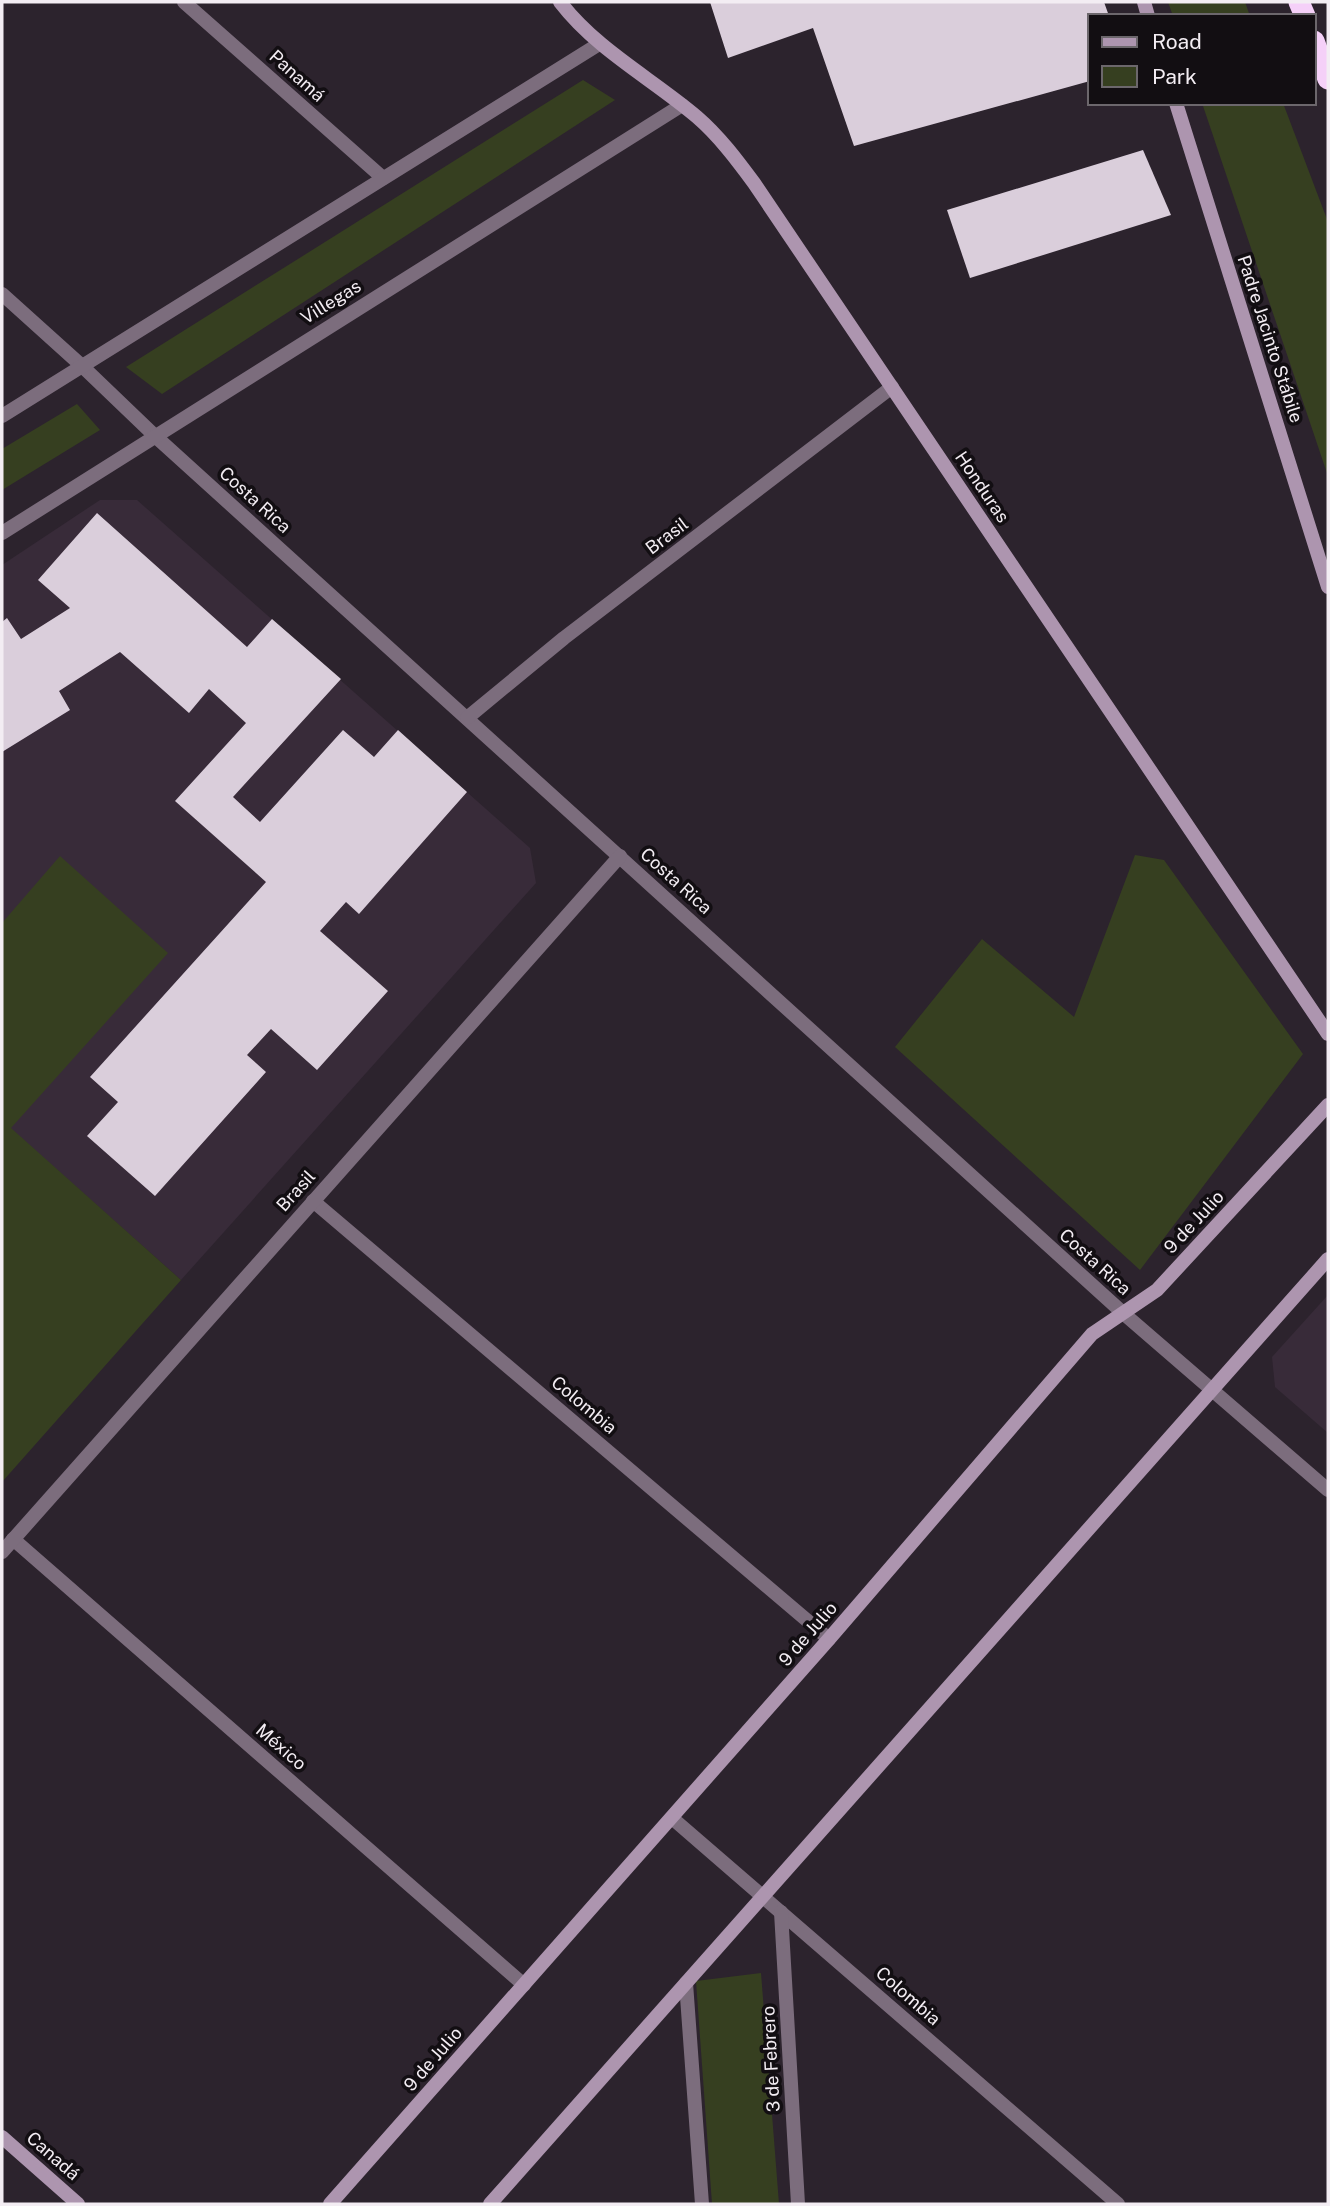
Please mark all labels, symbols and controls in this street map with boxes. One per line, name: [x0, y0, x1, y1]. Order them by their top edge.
legend: [1088, 14, 1316, 105]
text: Road: [1152, 29, 1202, 54]
street label: Panamá: [265, 45, 329, 106]
text: Park: [1152, 64, 1197, 89]
street label: Padre Jacinto Stábile: [1233, 252, 1307, 425]
street label: Villegas: [297, 275, 365, 328]
street label: Honduras: [951, 447, 1014, 526]
street label: Costa Rica: [215, 462, 295, 537]
street label: Brasil: [641, 513, 692, 558]
street label: Costa Rica: [636, 843, 716, 918]
street label: Brasil: [272, 1166, 319, 1215]
street label: 9 de Julio: [1159, 1186, 1228, 1257]
street label: Costa Rica: [1055, 1224, 1135, 1299]
street label: Colombia: [548, 1371, 621, 1438]
street label: 9 de Julio: [774, 1597, 841, 1670]
street label: México: [252, 1719, 311, 1774]
street label: Colombia: [872, 1962, 945, 2029]
street label: 3 de Febrero: [757, 2005, 784, 2113]
street label: 9 de Julio: [399, 2022, 466, 2095]
street label: Canadá: [23, 2127, 84, 2184]

